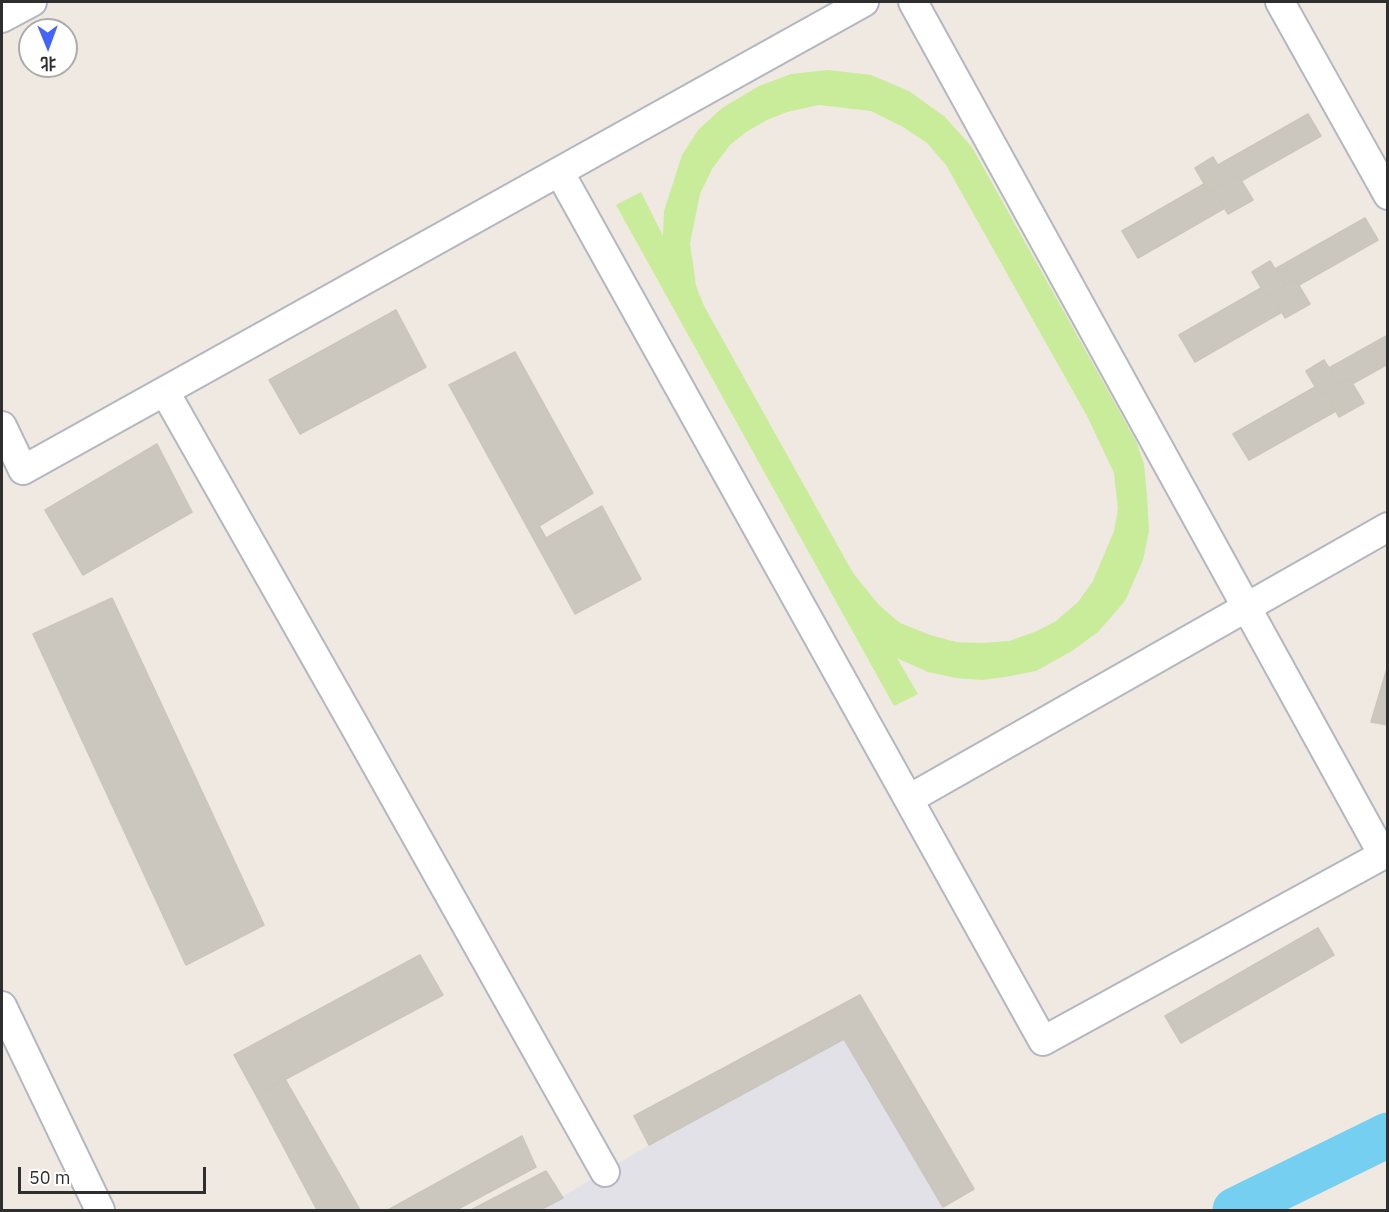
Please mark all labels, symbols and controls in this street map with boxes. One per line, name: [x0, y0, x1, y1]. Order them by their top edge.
north arrow: [18, 18, 78, 78]
text: 北: [40, 54, 56, 74]
scale bar: [21, 1155, 208, 1193]
text: 50 m: [29, 1166, 71, 1189]

